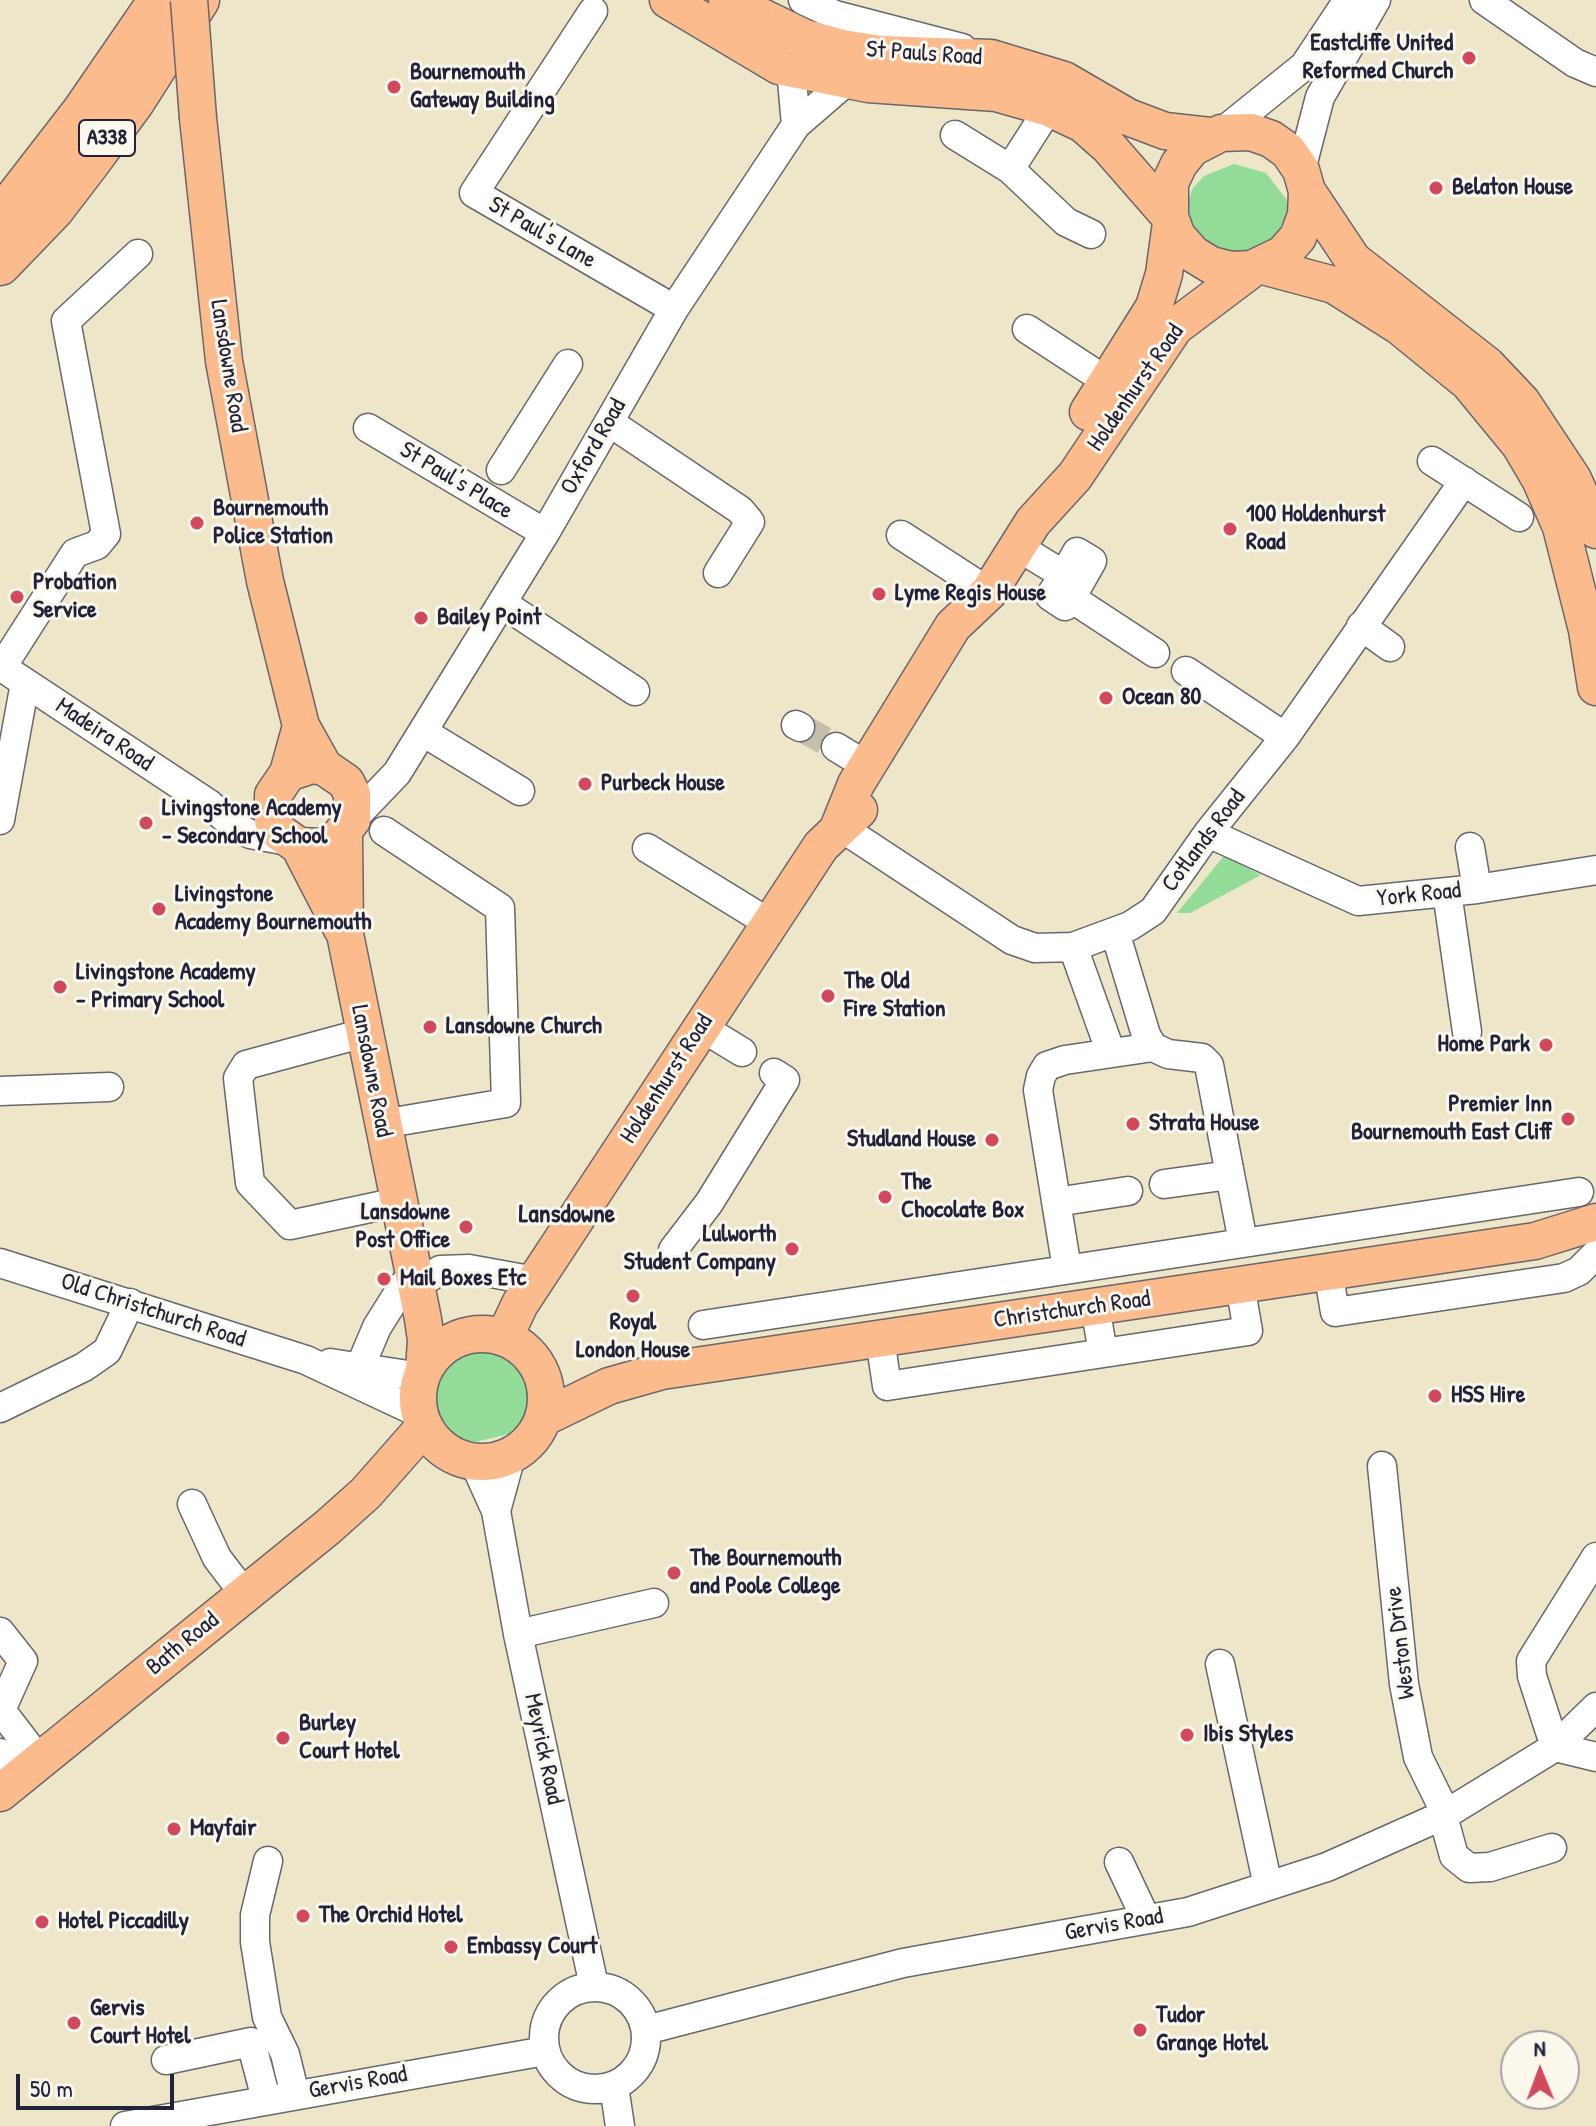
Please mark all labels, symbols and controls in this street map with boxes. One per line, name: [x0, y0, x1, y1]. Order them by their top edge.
place label: Eastcliffe United Reformed Church: [1303, 30, 1453, 86]
street label: St Pauls Road: [865, 36, 983, 72]
marker: Eastcliffe United Reformed Church: [1460, 49, 1478, 67]
place label: Bournemouth Gateway Building: [410, 59, 555, 115]
marker: Bournemouth Gateway Building: [385, 78, 403, 96]
road number: A338: [79, 120, 135, 156]
place label: Belaton House: [1452, 174, 1573, 202]
marker: Belaton House: [1427, 179, 1445, 197]
street label: St Paul's Lane: [483, 191, 601, 275]
street label: Lansdowne Road: [203, 298, 253, 434]
street label: Holdenhurst Road: [1082, 319, 1190, 457]
street label: Oxford Road: [555, 394, 633, 500]
street label: St Paul's Place: [394, 436, 518, 526]
place label: Bournemouth Police Station: [213, 495, 333, 551]
place label: 100 Holdenhurst Road: [1246, 501, 1385, 557]
marker: Bournemouth Police Station: [188, 514, 206, 532]
marker: 100 Holdenhurst Road: [1221, 520, 1239, 538]
place label: Probation Service: [33, 569, 117, 625]
place label: Lyme Regis House: [895, 580, 1046, 608]
marker: Lyme Regis House: [870, 585, 888, 603]
marker: Probation Service: [8, 588, 26, 606]
place label: Bailey Point: [437, 604, 541, 632]
marker: Bailey Point: [412, 609, 430, 627]
place label: Ocean 80: [1122, 684, 1201, 712]
marker: Ocean 80: [1097, 689, 1115, 707]
street label: Madeira Road: [50, 692, 158, 778]
place label: Purbeck House: [601, 770, 725, 798]
marker: Purbeck House: [576, 775, 594, 793]
street label: Cotlands Road: [1156, 784, 1252, 898]
place label: Livingstone Academy - Secondary School: [162, 795, 342, 851]
marker: Livingstone Academy - Secondary School: [137, 814, 155, 832]
street label: York Road: [1376, 876, 1462, 914]
place label: Livingstone Academy Bournemouth: [175, 881, 371, 937]
marker: Livingstone Academy Bournemouth: [150, 900, 168, 918]
place label: Livingstone Academy - Primary School: [76, 959, 256, 1015]
place label: The Old Fire Station: [844, 968, 946, 1024]
marker: Livingstone Academy - Primary School: [51, 978, 69, 996]
marker: The Old Fire Station: [819, 987, 837, 1005]
street label: Lansdowne Road: [344, 1003, 398, 1139]
street label: Holdenhurst Road: [615, 1009, 719, 1149]
place label: Lansdowne Church: [446, 1013, 602, 1041]
marker: Lansdowne Church: [421, 1018, 439, 1036]
place label: Home Park: [1438, 1031, 1530, 1059]
marker: Home Park: [1537, 1036, 1555, 1054]
place label: Premier Inn Bournemouth East Cliff: [1351, 1091, 1552, 1147]
place label: Strata House: [1149, 1110, 1259, 1138]
marker: Premier Inn Bournemouth East Cliff: [1559, 1110, 1577, 1128]
marker: Strata House: [1124, 1115, 1142, 1133]
place label: Studland House: [847, 1126, 976, 1154]
marker: Studland House: [983, 1131, 1001, 1149]
place label: The Chocolate Box: [901, 1169, 1025, 1225]
marker: The Chocolate Box: [876, 1188, 894, 1206]
place label: Lansdowne Post Office: [356, 1199, 450, 1255]
district label: Lansdowne: [519, 1199, 615, 1231]
marker: Lansdowne Post Office: [457, 1218, 475, 1236]
place label: Lulworth Student Company: [624, 1221, 776, 1277]
marker: Lulworth Student Company: [783, 1240, 801, 1258]
place label: Mail Boxes Etc: [400, 1265, 526, 1293]
street label: Old Christchurch Road: [57, 1268, 249, 1354]
marker: Mail Boxes Etc: [375, 1270, 393, 1288]
street label: Christchurch Road: [992, 1285, 1152, 1335]
marker: Royal London House: [624, 1287, 642, 1305]
place label: Royal London House: [576, 1309, 690, 1365]
place label: HSS Hire: [1451, 1382, 1525, 1410]
marker: HSS Hire: [1426, 1387, 1444, 1405]
place label: The Bournemouth and Poole College: [690, 1545, 841, 1601]
marker: The Bournemouth and Poole College: [665, 1564, 683, 1582]
street label: Weston Drive: [1380, 1585, 1422, 1701]
street label: Bath Road: [141, 1606, 225, 1682]
street label: Meyrick Road: [517, 1691, 569, 1807]
place label: Burley Court Hotel: [299, 1710, 400, 1766]
place label: Ibis Styles: [1203, 1721, 1293, 1749]
marker: Ibis Styles: [1178, 1726, 1196, 1744]
marker: Burley Court Hotel: [274, 1729, 292, 1747]
place label: Mayfair: [190, 1815, 256, 1843]
marker: Mayfair: [165, 1820, 183, 1838]
place label: The Orchid Hotel: [319, 1902, 463, 1930]
street label: Gervis Road: [1063, 1902, 1165, 1948]
marker: The Orchid Hotel: [294, 1907, 312, 1925]
place label: Hotel Piccadilly: [58, 1908, 189, 1936]
marker: Hotel Piccadilly: [33, 1913, 51, 1931]
place label: Embassy Court: [467, 1933, 597, 1961]
marker: Embassy Court: [442, 1938, 460, 1956]
place label: Gervis Court Hotel: [90, 1995, 191, 2051]
place label: Tudor Grange Hotel: [1156, 2002, 1268, 2058]
marker: Gervis Court Hotel: [65, 2014, 83, 2032]
marker: Tudor Grange Hotel: [1131, 2021, 1149, 2039]
north arrow: [1500, 2030, 1580, 2110]
text: N: [1533, 2033, 1546, 2063]
scale bar: [20, 2058, 178, 2108]
street label: Gervis Road: [307, 2060, 409, 2106]
text: 50 m: [30, 2072, 73, 2104]

